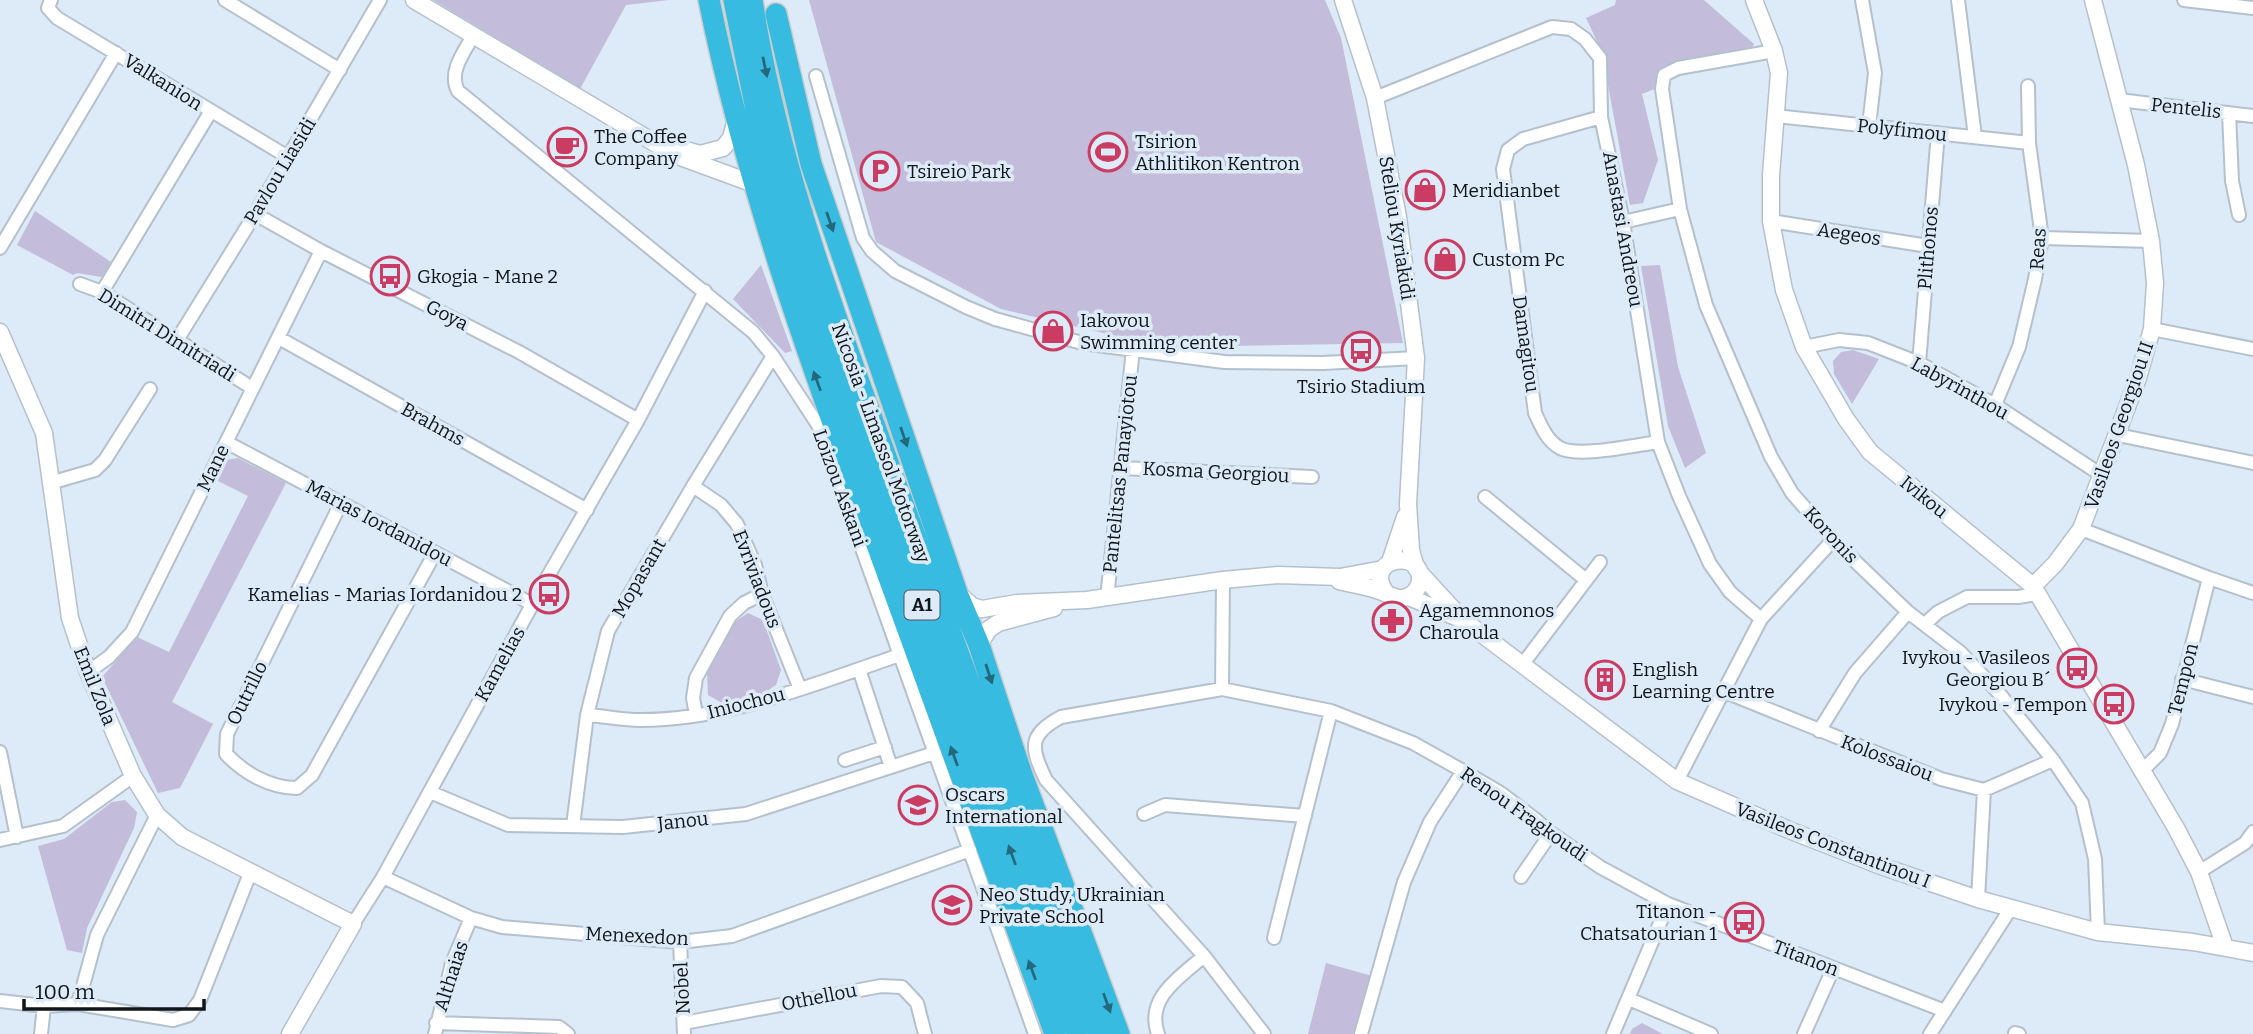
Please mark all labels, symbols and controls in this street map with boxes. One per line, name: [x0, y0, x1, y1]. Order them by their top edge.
street label: Valkanion: [119, 49, 207, 115]
one-way arrow: [760, 56, 771, 78]
street label: Pentelis: [2150, 93, 2222, 123]
street label: Pavlou Liasidi: [239, 113, 321, 228]
street label: Polyfimou: [1856, 114, 1948, 146]
place label: The Coffee Company: [594, 125, 687, 170]
cafe icon: The Coffee Company: [546, 126, 588, 168]
place label: Tsirion Athlitikon Kentron: [1135, 130, 1300, 175]
sports icon: Tsirion Athlitikon Kentron: [1087, 131, 1129, 173]
street label: Anastasi Andreou: [1598, 149, 1648, 309]
parking icon: Tsireio Park: [859, 150, 901, 192]
street label: Steliou Kyriakidi: [1374, 154, 1420, 302]
place label: Tsireio Park: [907, 160, 1011, 183]
shop icon: Meridianbet: [1404, 169, 1446, 211]
place label: Meridianbet: [1452, 179, 1560, 202]
street label: Plithonos: [1913, 205, 1943, 291]
one-way arrow: [825, 211, 836, 232]
street label: Aegeos: [1815, 218, 1883, 250]
street label: Reas: [2025, 227, 2051, 271]
shop icon: Custom Pc: [1424, 238, 1466, 280]
place label: Custom Pc: [1472, 248, 1565, 271]
bus stop icon: Gkogia - Mane 2: [369, 255, 411, 297]
place label: Gkogia - Mane 2: [417, 265, 558, 288]
street label: Dimitri Dimitriadi: [94, 283, 240, 387]
street label: Damagitou: [1508, 294, 1544, 394]
street label: Goya: [422, 295, 473, 336]
place label: Iakovou Swimming center: [1080, 309, 1238, 354]
shop icon: Iakovou Swimming center: [1032, 310, 1074, 352]
street label: Nicosia - Limassol Motorway: [827, 320, 935, 567]
bus stop icon: Tsirio Stadium: [1340, 330, 1382, 372]
street label: Vasileos Georgiou II: [2080, 338, 2158, 512]
street label: Labyrinthou: [1907, 352, 2013, 424]
one-way arrow: [812, 371, 823, 392]
street label: Pantelitsas Panayiotou: [1098, 373, 1142, 574]
place label: Tsirio Stadium: [1297, 375, 1425, 398]
street label: Brahms: [397, 397, 469, 451]
street label: Loizou Askani: [808, 426, 872, 550]
one-way arrow: [899, 427, 910, 448]
street label: Mane: [192, 441, 234, 495]
street label: Kosma Georgiou: [1142, 457, 1290, 487]
street label: Ivikou: [1896, 471, 1953, 523]
street label: Marias Iordanidou: [302, 475, 456, 571]
street label: Koronis: [1799, 502, 1863, 568]
street label: Evriviadous: [728, 527, 786, 631]
street label: Mopasant: [607, 534, 671, 622]
bus stop icon: Kamelias - Marias Iordanidou 2: [528, 573, 570, 615]
place label: Kamelias - Marias Iordanidou 2: [247, 583, 522, 606]
road number: A1: [904, 590, 940, 620]
place label: Agamemnonos Charoula: [1419, 599, 1554, 644]
pharmacy icon: Agamemnonos Charoula: [1371, 600, 1413, 642]
street label: Kamelias: [470, 623, 530, 705]
street label: Tempon: [2163, 641, 2203, 717]
street label: Emil Zola: [69, 643, 121, 729]
place label: Ivykou - Vasileos Georgiou B´: [1902, 646, 2050, 691]
bus stop icon: Ivykou - Vasileos Georgiou B´: [2056, 647, 2098, 689]
street label: Outrillo: [222, 657, 272, 729]
place label: English Learning Centre: [1632, 658, 1775, 703]
building icon: English Learning Centre: [1584, 659, 1626, 701]
one-way arrow: [984, 664, 995, 685]
street label: Iniochou: [705, 682, 787, 724]
bus stop icon: Ivykou - Tempon: [2093, 683, 2135, 725]
place label: Ivykou - Tempon: [1938, 693, 2087, 716]
street label: Kolossaiou: [1838, 730, 1937, 786]
one-way arrow: [948, 746, 959, 767]
street label: Renou Fragkoudi: [1456, 762, 1592, 867]
place label: Oscars International: [945, 783, 1063, 828]
school or university icon: Oscars International: [897, 784, 939, 826]
street label: Vasileos Constantinou I: [1732, 797, 1934, 893]
street label: Janou: [655, 807, 710, 835]
one-way arrow: [1006, 844, 1017, 865]
place label: Neo Study, Ukrainian Private School: [979, 883, 1165, 928]
school or university icon: Neo Study, Ukrainian Private School: [931, 884, 973, 926]
place label: Titanon - Chatsatourian 1: [1580, 900, 1717, 945]
bus stop icon: Titanon - Chatsatourian 1: [1723, 901, 1765, 943]
street label: Menexedon: [585, 922, 689, 950]
street label: Titanon: [1770, 935, 1842, 981]
street label: Althaias: [429, 938, 473, 1014]
one-way arrow: [1026, 959, 1037, 980]
street label: Nobel: [669, 961, 695, 1015]
scale bar: [24, 968, 205, 1012]
street label: Othellou: [779, 978, 859, 1016]
text: 100 m: [35, 979, 95, 1005]
one-way arrow: [1102, 993, 1113, 1014]

